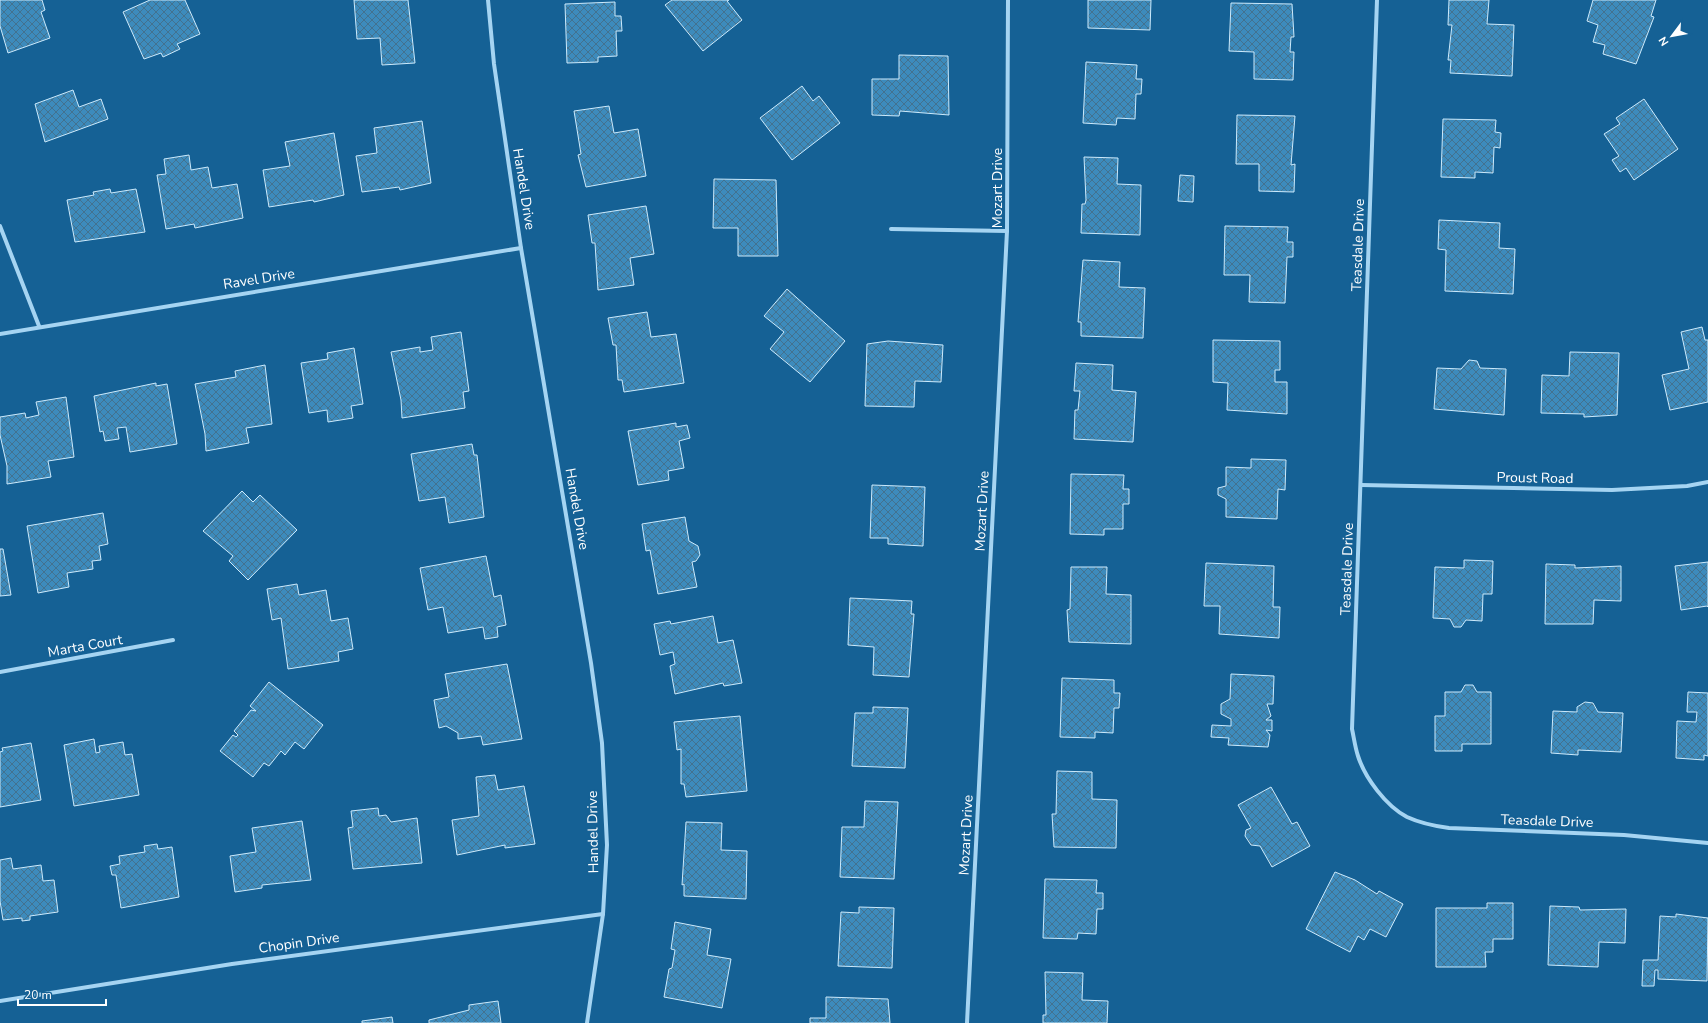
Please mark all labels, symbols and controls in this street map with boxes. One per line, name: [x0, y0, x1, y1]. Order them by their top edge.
north arrow: [1652, 16, 1692, 56]
text: N: [1655, 34, 1672, 49]
street label: Handel Drive: [508, 147, 540, 231]
street label: Mozart Drive: [988, 148, 1007, 228]
street label: Teasdale Drive: [1347, 198, 1369, 292]
street label: Ravel Drive: [222, 264, 296, 294]
street label: Handel Drive: [560, 467, 594, 551]
street label: Proust Road: [1496, 468, 1574, 488]
street label: Mozart Drive: [970, 470, 994, 552]
street label: Teasdale Drive: [1336, 522, 1358, 616]
street label: Marta Court: [46, 630, 124, 662]
street label: Handel Drive: [583, 791, 603, 873]
street label: Mozart Drive: [954, 794, 978, 876]
street label: Teasdale Drive: [1500, 810, 1594, 832]
street label: Chopin Drive: [257, 928, 341, 958]
scale bar: [18, 981, 106, 1007]
text: 20 m: [24, 987, 52, 1003]

